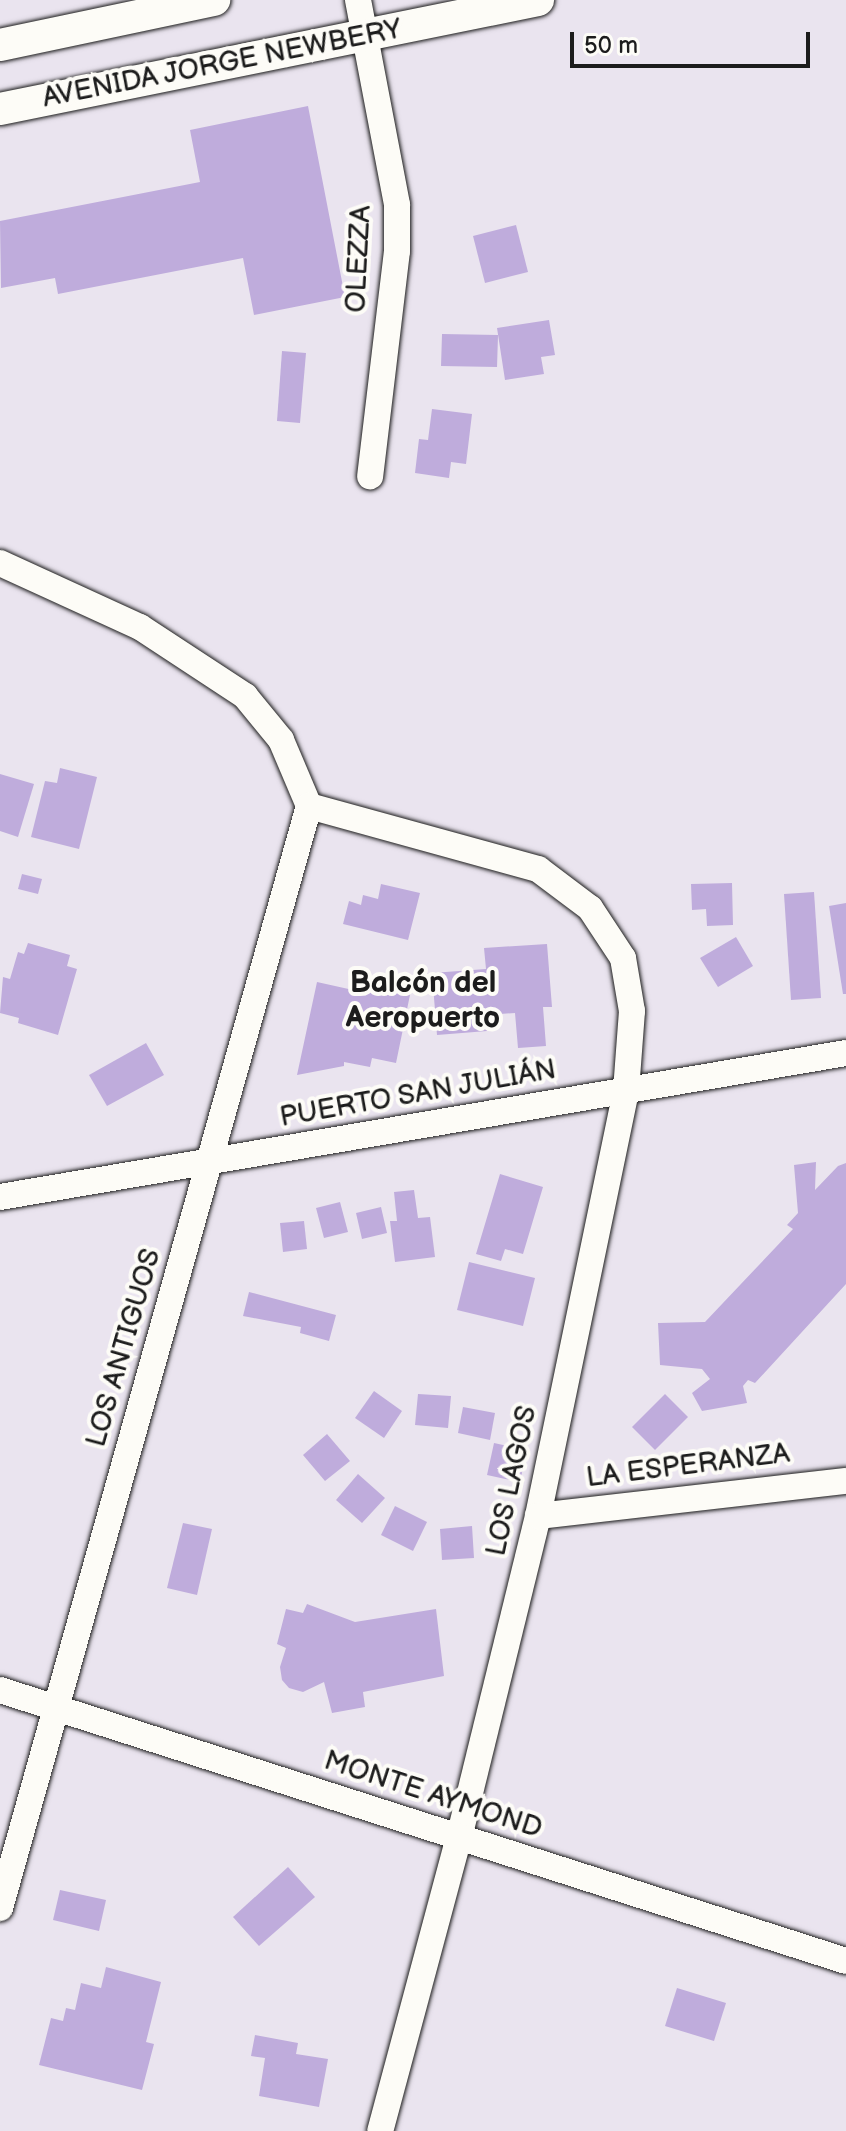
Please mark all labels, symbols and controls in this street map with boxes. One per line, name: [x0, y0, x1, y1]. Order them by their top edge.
street label: AVENIDA JORGE NEWBERY: [39, 13, 405, 115]
scale bar: [574, 16, 814, 66]
text: 50 m: [584, 31, 638, 60]
street label: OLEZZA: [339, 205, 379, 313]
district label: Balcón del Aeropuerto: [346, 965, 500, 1036]
street label: PUERTO SAN JULIÁN: [276, 1053, 560, 1135]
street label: LOS ANTIGUOS: [80, 1245, 168, 1451]
street label: LOS LAGOS: [480, 1403, 544, 1559]
street label: LA ESPERANZA: [584, 1437, 792, 1495]
street label: MONTE AYMOND: [320, 1744, 546, 1846]

